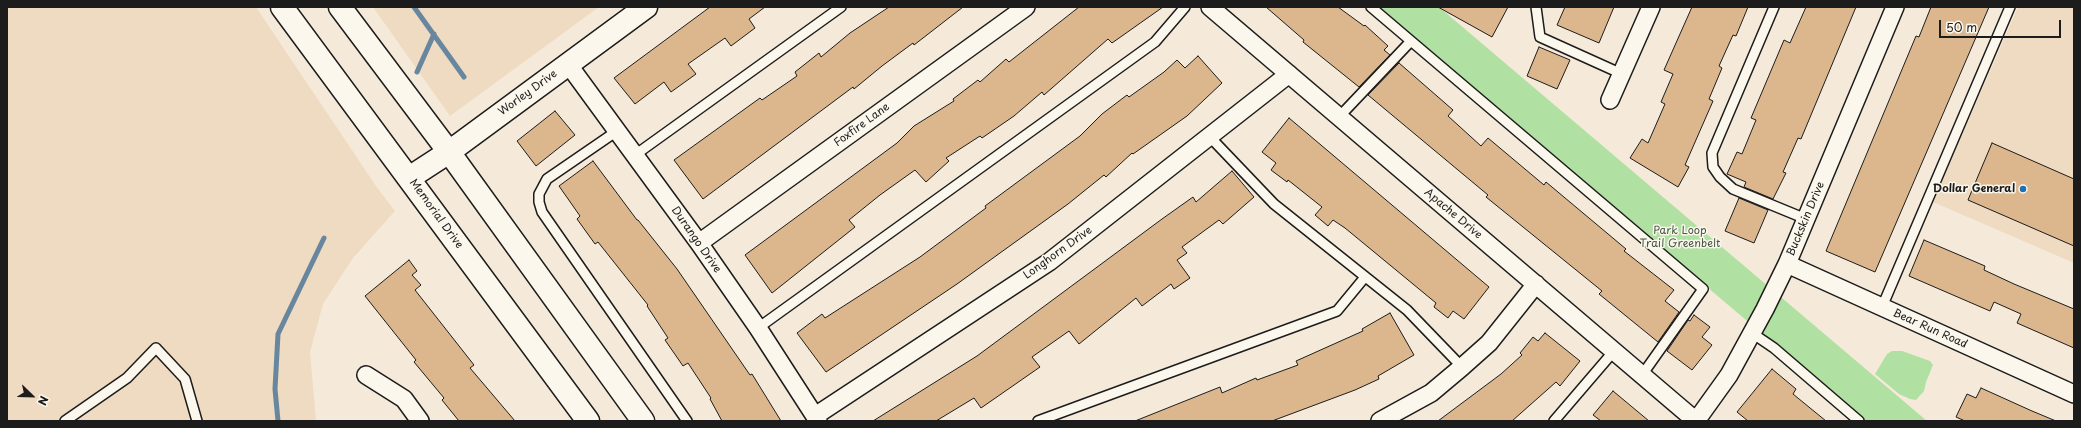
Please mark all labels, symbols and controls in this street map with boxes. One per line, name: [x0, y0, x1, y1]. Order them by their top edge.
scale bar: [1941, 12, 2063, 38]
text: 50 m: [1946, 18, 1977, 36]
street label: Worley Drive: [496, 67, 560, 119]
street label: Foxfire Lane: [832, 100, 892, 150]
street label: Memorial Drive: [406, 177, 466, 251]
street label: Buckskin Drive: [1784, 180, 1828, 258]
place label: Dollar General: [1933, 182, 2015, 196]
marker: Dollar General: [2018, 184, 2028, 194]
street label: Apache Drive: [1421, 186, 1485, 242]
street label: Durango Drive: [668, 204, 724, 276]
street label: Longhorn Drive: [1021, 224, 1095, 282]
park label: Park Loop Trail Greenbelt: [1640, 224, 1720, 250]
street label: Bear Run Road: [1891, 307, 1969, 351]
north arrow: [12, 376, 52, 416]
text: N: [34, 394, 53, 408]

